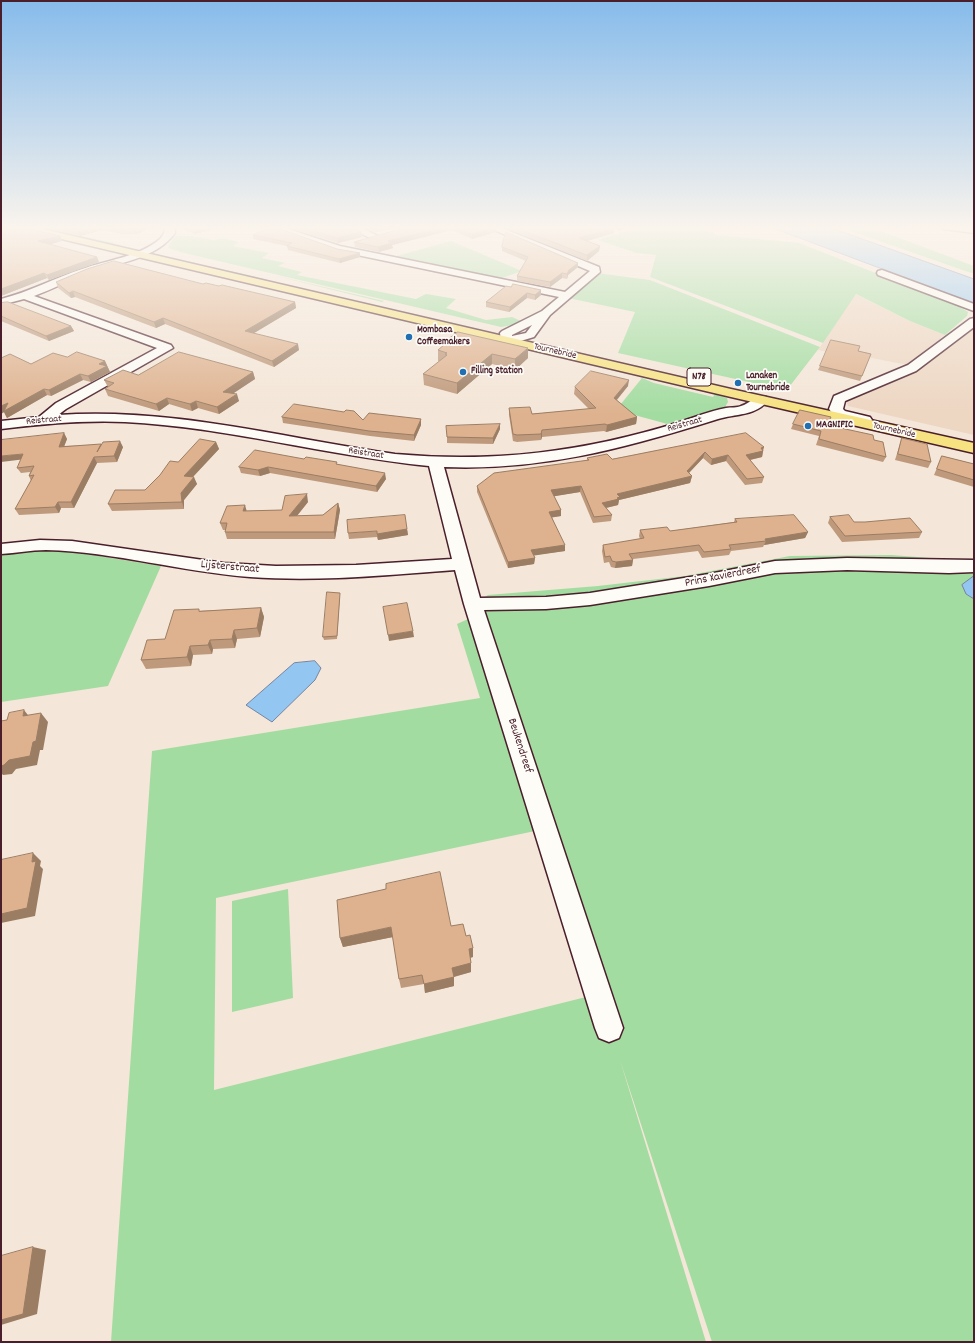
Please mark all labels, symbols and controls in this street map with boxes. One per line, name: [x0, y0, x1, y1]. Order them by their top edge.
place label: Mombasa Coffeemakers: [417, 325, 470, 348]
marker: Mombasa Coffeemakers: [404, 332, 414, 342]
street label: Tournebride: [532, 341, 578, 363]
place label: Filling Station: [471, 366, 523, 378]
marker: Filling Station: [458, 367, 468, 377]
road number: N78: [687, 368, 711, 386]
place label: Lanaken Tournebride: [746, 371, 790, 394]
marker: Lanaken Tournebride: [733, 378, 743, 388]
street label: Reistraat: [26, 413, 62, 429]
street label: Reistraat: [666, 414, 704, 436]
place label: MAGNIFIC: [816, 420, 853, 432]
street label: Tournebride: [871, 420, 917, 442]
marker: MAGNIFIC: [803, 421, 813, 431]
street label: Reistraat: [347, 445, 385, 463]
street label: Lijsterstraat: [200, 558, 260, 578]
street label: Prins Xavierdreef: [684, 563, 762, 591]
street label: Beukendreef: [503, 717, 535, 775]

